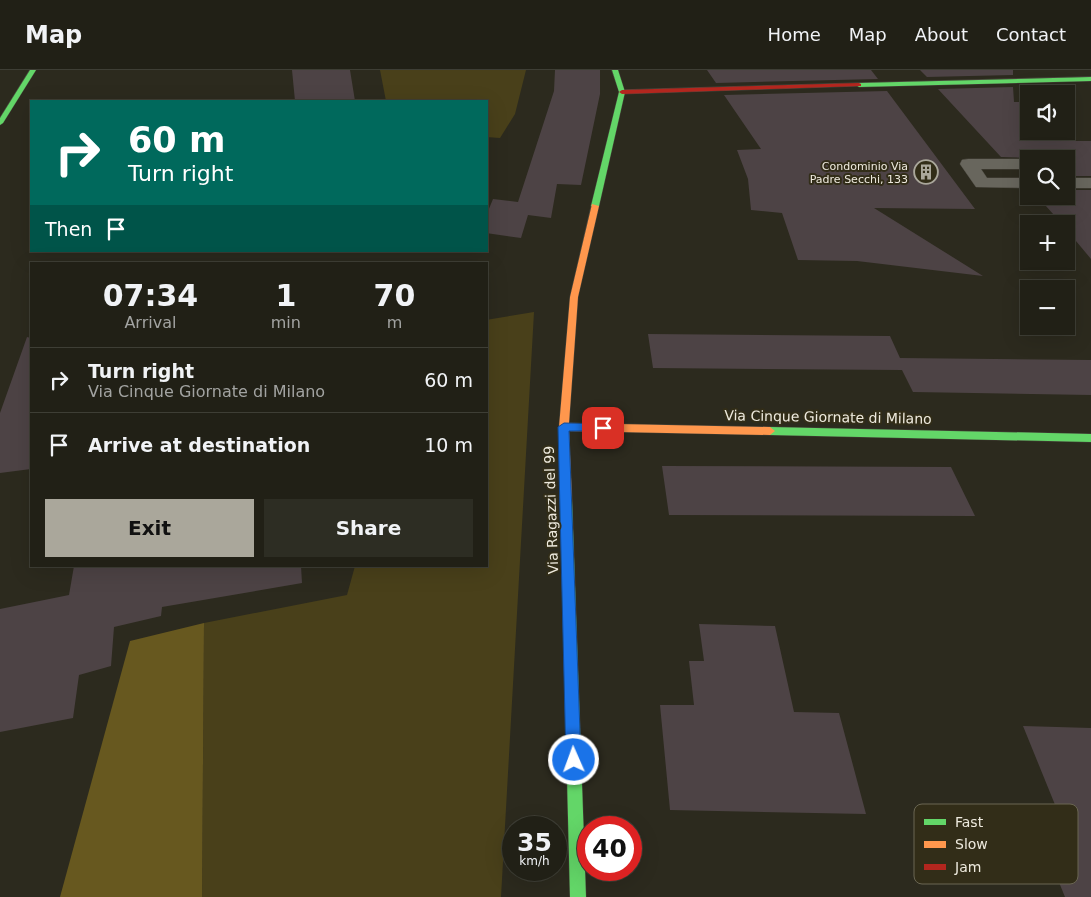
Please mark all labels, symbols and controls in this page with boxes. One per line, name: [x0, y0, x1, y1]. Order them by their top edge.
text: Map: [25, 21, 82, 49]
text: Home: [768, 24, 821, 45]
text: Map: [849, 24, 887, 45]
text: About: [915, 24, 968, 45]
text: Contact: [996, 24, 1066, 45]
map controls: [1020, 85, 1075, 335]
button: sound: [1020, 85, 1075, 140]
icon: right: [45, 120, 110, 185]
text: 60 m: [128, 120, 225, 160]
button: search: [1020, 150, 1075, 205]
building icon: Condominio Via Padre Secchi, 133: [913, 159, 939, 185]
place label: Condominio Via Padre Secchi, 133: [810, 160, 908, 186]
text: Turn right: [128, 161, 233, 186]
icon: arrive: [102, 215, 130, 243]
button: +: [1020, 215, 1075, 270]
text: Then: [45, 218, 92, 240]
text: 07:34: [103, 278, 198, 313]
text: 1: [275, 278, 296, 313]
text: 70: [374, 278, 415, 313]
button: −: [1020, 280, 1075, 335]
text: Arrival: [124, 313, 176, 332]
text: min: [271, 313, 301, 332]
text: m: [387, 313, 402, 332]
text: Turn right: [88, 360, 194, 382]
icon: right: [45, 366, 73, 394]
text: 60 m: [424, 369, 473, 391]
text: Via Cinque Giornate di Milano: [88, 382, 325, 401]
pin: [582, 407, 624, 449]
street label: Via Cinque Giornate di Milano: [724, 407, 932, 427]
icon: arrive: [589, 414, 617, 442]
icon: arrive: [45, 431, 73, 459]
text: Arrive at destination: [88, 434, 310, 456]
text: 10 m: [424, 434, 473, 456]
street label: Via Ragazzi del 99: [541, 446, 561, 574]
button: Exit: [45, 499, 254, 557]
button: Share: [264, 499, 473, 557]
position arrow: [547, 733, 599, 785]
legend: [914, 804, 1078, 884]
text: Fast: [955, 814, 984, 830]
speed limit sign: 40: [577, 816, 642, 881]
text: 35: [517, 828, 552, 857]
text: Slow: [955, 836, 988, 852]
text: km/h: [519, 854, 550, 868]
text: Jam: [954, 859, 981, 875]

